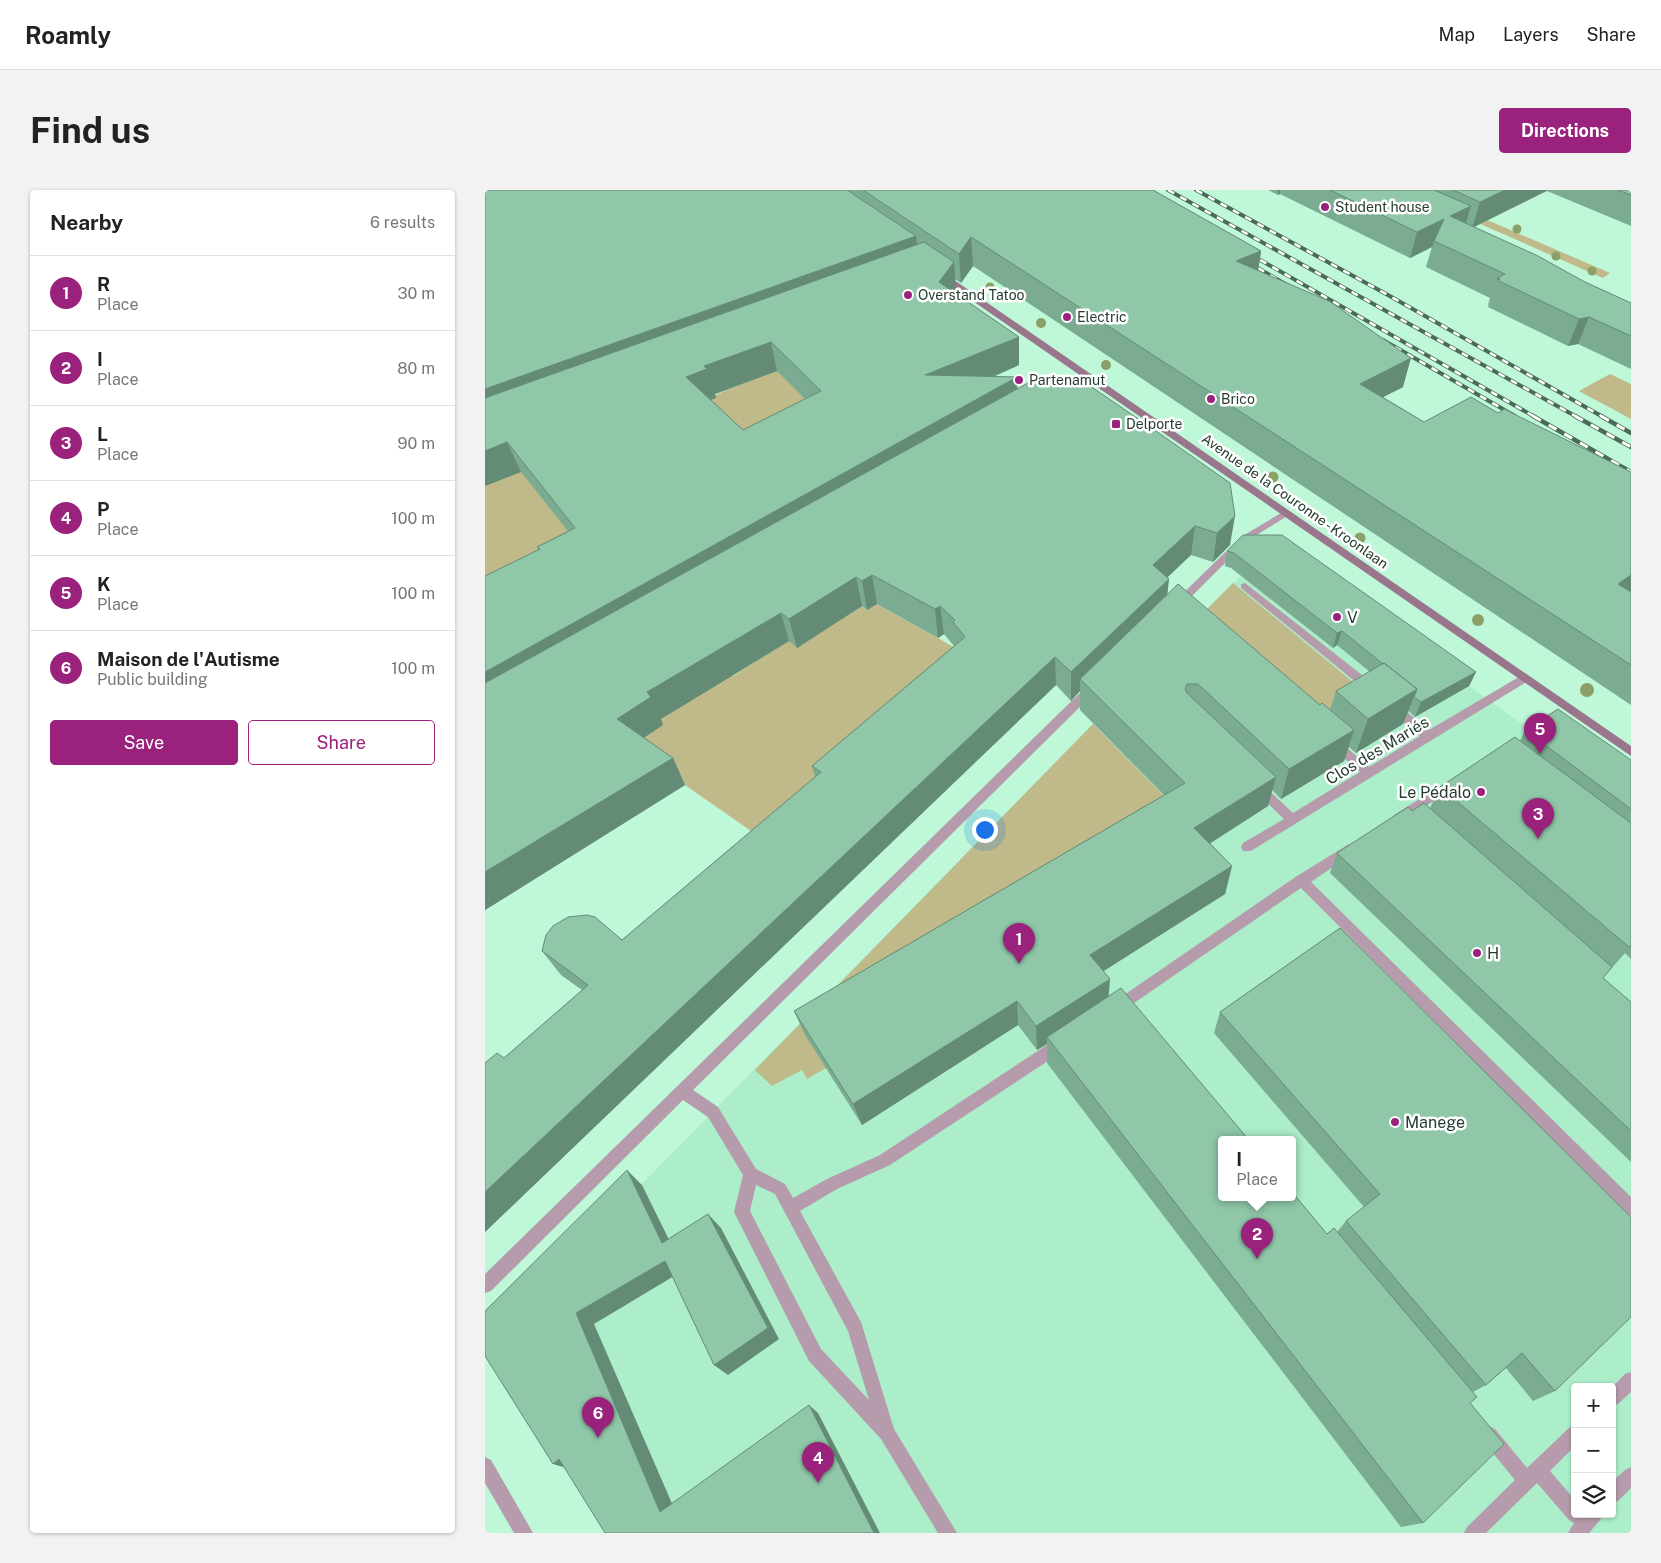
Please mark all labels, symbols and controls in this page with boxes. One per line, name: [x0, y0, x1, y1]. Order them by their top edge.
text: Roamly: [25, 21, 111, 49]
text: Map: [1439, 24, 1475, 45]
text: Layers: [1503, 24, 1559, 45]
text: Share: [1587, 24, 1636, 45]
button: Directions: [1499, 108, 1631, 153]
text: Find us: [30, 110, 150, 151]
place label: Student house: [1335, 199, 1430, 215]
marker: Student house: [1319, 201, 1331, 213]
text: Nearby: [50, 210, 123, 235]
text: 6 results: [370, 213, 435, 232]
text: R: [97, 273, 110, 295]
text: 1: [63, 284, 69, 303]
text: 30 m: [398, 284, 435, 303]
place label: Overstand Tatoo: [918, 287, 1025, 303]
marker: Overstand Tatoo: [902, 289, 914, 301]
text: Place: [97, 295, 139, 314]
place label: Electric: [1077, 309, 1127, 325]
marker: Electric: [1061, 311, 1073, 323]
text: I: [97, 348, 103, 370]
text: 2: [61, 359, 71, 378]
text: 80 m: [397, 359, 435, 378]
text: Place: [97, 370, 139, 389]
place label: Partenamut: [1029, 372, 1105, 388]
marker: Partenamut: [1013, 374, 1025, 386]
place label: Brico: [1221, 391, 1255, 407]
marker: Brico: [1205, 393, 1217, 405]
place label: Delporte: [1126, 416, 1183, 432]
marker: Delporte: [1110, 418, 1122, 430]
text: L: [97, 423, 108, 445]
street label: Avenue de la Couronne - Kroonlaan: [1199, 430, 1391, 572]
text: 3: [61, 434, 71, 453]
text: 90 m: [398, 434, 435, 453]
text: Place: [97, 445, 139, 464]
text: P: [97, 498, 109, 520]
text: 4: [61, 509, 71, 528]
text: 100 m: [391, 509, 435, 528]
text: Place: [97, 520, 139, 539]
text: K: [97, 573, 111, 595]
text: 5: [61, 584, 71, 603]
text: 100 m: [391, 584, 435, 603]
text: Place: [97, 595, 139, 614]
place label: V: [1347, 608, 1358, 627]
marker: V: [1331, 611, 1343, 623]
text: Maison de l'Autisme: [97, 648, 280, 670]
text: 6: [61, 659, 71, 678]
text: 100 m: [391, 659, 435, 678]
text: Public building: [97, 670, 208, 689]
street label: Clos des Mariés: [1322, 712, 1432, 789]
pin: 5: [1524, 713, 1556, 754]
button: Save: [50, 720, 238, 765]
button: Share: [248, 720, 435, 765]
place label: Le Pédalo: [1398, 783, 1471, 802]
marker: Le Pédalo: [1475, 786, 1487, 798]
pin: 3: [1522, 798, 1554, 839]
your location: [972, 817, 998, 843]
pin: 1: [1003, 923, 1035, 964]
place label: H: [1487, 944, 1499, 963]
marker: H: [1471, 947, 1483, 959]
place label: Manege: [1405, 1113, 1465, 1132]
marker: Manege: [1389, 1116, 1401, 1128]
popup: [1218, 1136, 1296, 1201]
text: I: [1236, 1148, 1242, 1170]
text: Place: [1236, 1170, 1278, 1189]
pin: 2: [1241, 1218, 1273, 1259]
map controls: [1571, 1383, 1616, 1518]
button: +: [1571, 1383, 1616, 1428]
pin: 6: [582, 1397, 614, 1438]
button: −: [1571, 1428, 1616, 1473]
pin: 4: [802, 1442, 834, 1483]
button: layers: [1571, 1473, 1616, 1518]

